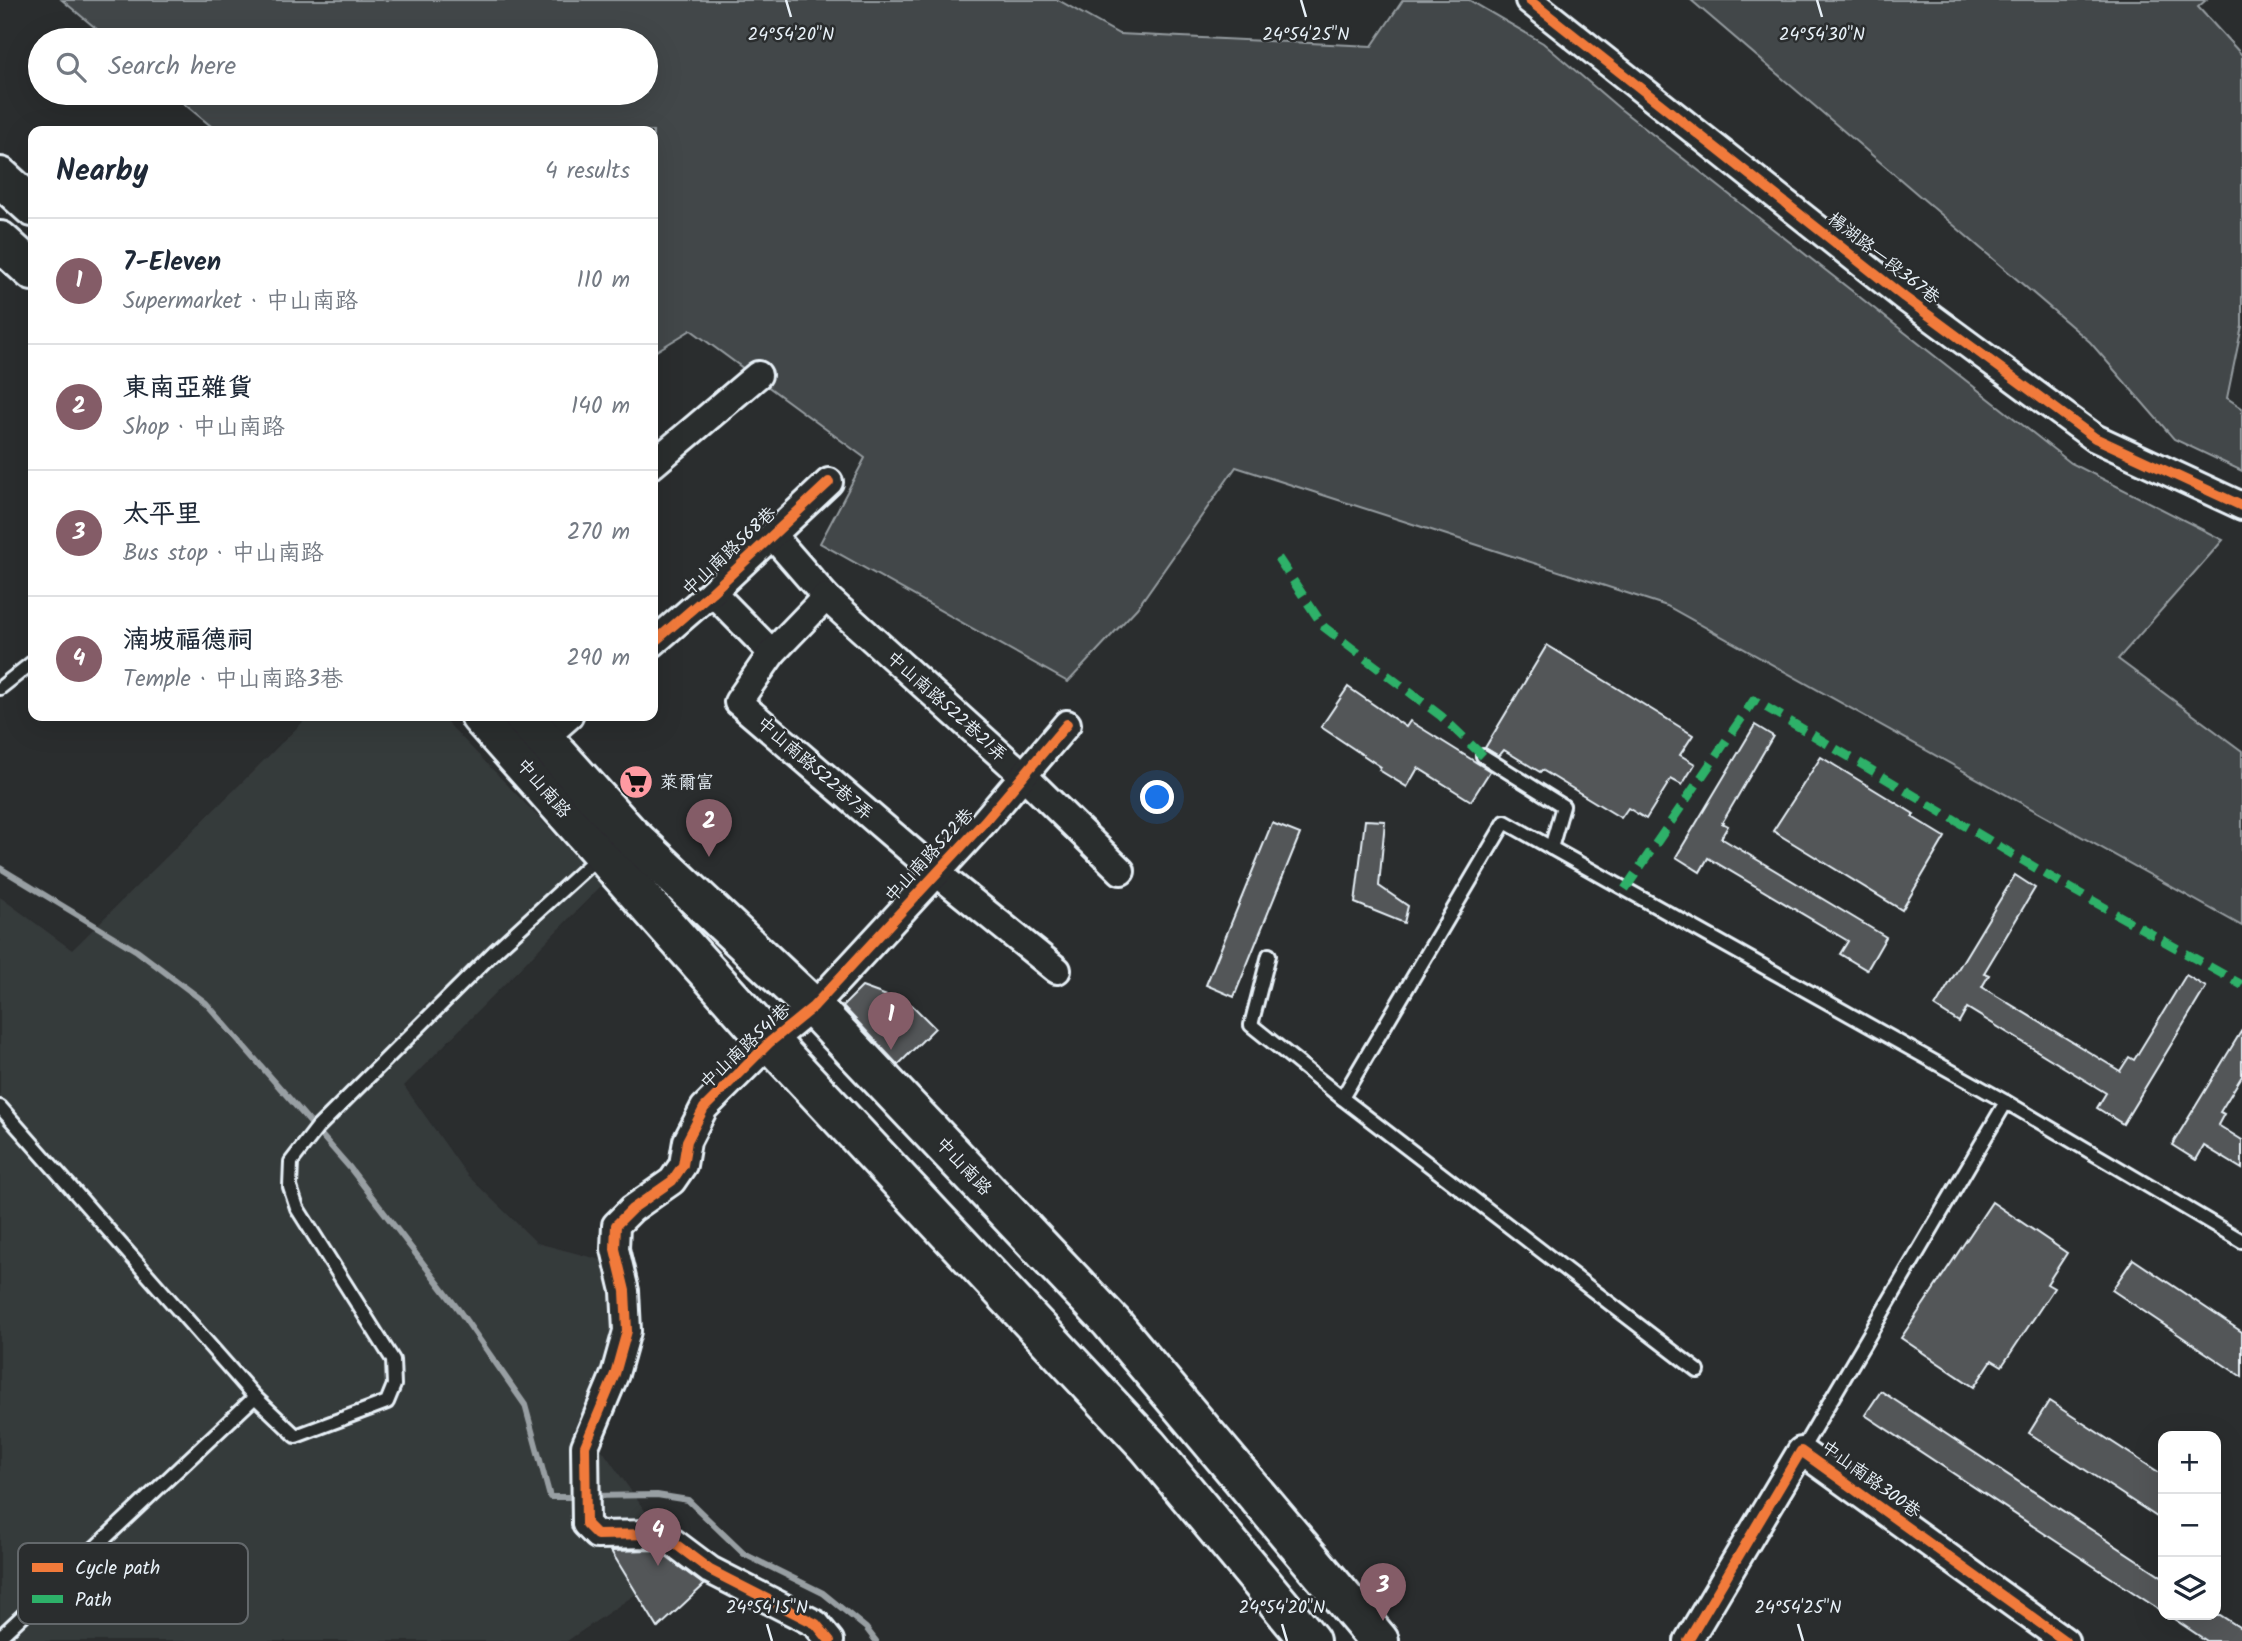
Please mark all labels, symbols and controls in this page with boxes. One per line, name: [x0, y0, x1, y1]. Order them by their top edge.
text: 24°54'20"N: [748, 21, 834, 50]
text: 24°54'25"N: [1263, 21, 1349, 50]
text: 24°54'30"N: [1779, 21, 1865, 50]
search box: [28, 28, 658, 105]
text: Search here: [108, 46, 236, 88]
icon: search: [52, 48, 90, 86]
text: Nearby: [56, 148, 148, 196]
text: 4 results: [545, 154, 630, 190]
street label: 楊湖路一段367巷: [1820, 206, 1946, 313]
text: 7-Eleven: [123, 242, 221, 284]
text: 1: [76, 263, 82, 299]
text: 110 m: [577, 263, 630, 299]
text: Supermarket · 中山南路: [123, 284, 358, 320]
text: 東南亞雜貨: [123, 368, 253, 410]
text: 2: [72, 389, 86, 425]
text: 140 m: [571, 389, 630, 425]
text: Shop · 中山南路: [123, 410, 285, 446]
text: 太平里: [123, 494, 201, 536]
street label: 中山南路568巷: [676, 500, 784, 604]
text: 3: [73, 515, 85, 551]
text: 270 m: [567, 515, 630, 551]
text: Bus stop · 中山南路: [123, 536, 324, 572]
text: 湳坡福德祠: [123, 620, 253, 662]
text: 4: [73, 641, 85, 677]
text: 290 m: [566, 641, 630, 677]
street label: 中山南路522巷21弄: [879, 645, 1013, 770]
text: Temple · 中山南路3巷: [123, 662, 343, 698]
street label: 中山南路522巷7弄: [749, 710, 879, 828]
street label: 中山南路: [508, 752, 577, 826]
supermarket icon: 萊爾富: [617, 763, 655, 801]
place label: 萊爾富: [660, 769, 714, 798]
your location: [1140, 780, 1174, 814]
pin: 2: [686, 799, 732, 857]
street label: 中山南路522巷: [878, 802, 982, 910]
pin: 1: [868, 992, 914, 1050]
street label: 中山南路541巷: [694, 997, 798, 1097]
street label: 中山南路: [928, 1131, 998, 1203]
map controls: [2158, 1431, 2221, 1620]
button: +: [2158, 1431, 2221, 1494]
street label: 中山南路300巷: [1814, 1434, 1926, 1527]
button: −: [2158, 1494, 2221, 1557]
pin: 4: [635, 1508, 681, 1566]
legend: [18, 1543, 248, 1624]
text: Cycle path: [75, 1554, 160, 1584]
button: layers: [2158, 1557, 2221, 1620]
pin: 3: [1360, 1563, 1406, 1621]
text: Path: [75, 1586, 112, 1616]
text: 24°54'15"N: [726, 1594, 808, 1623]
text: 24°54'20"N: [1239, 1594, 1325, 1623]
text: 24°54'25"N: [1755, 1594, 1841, 1623]

